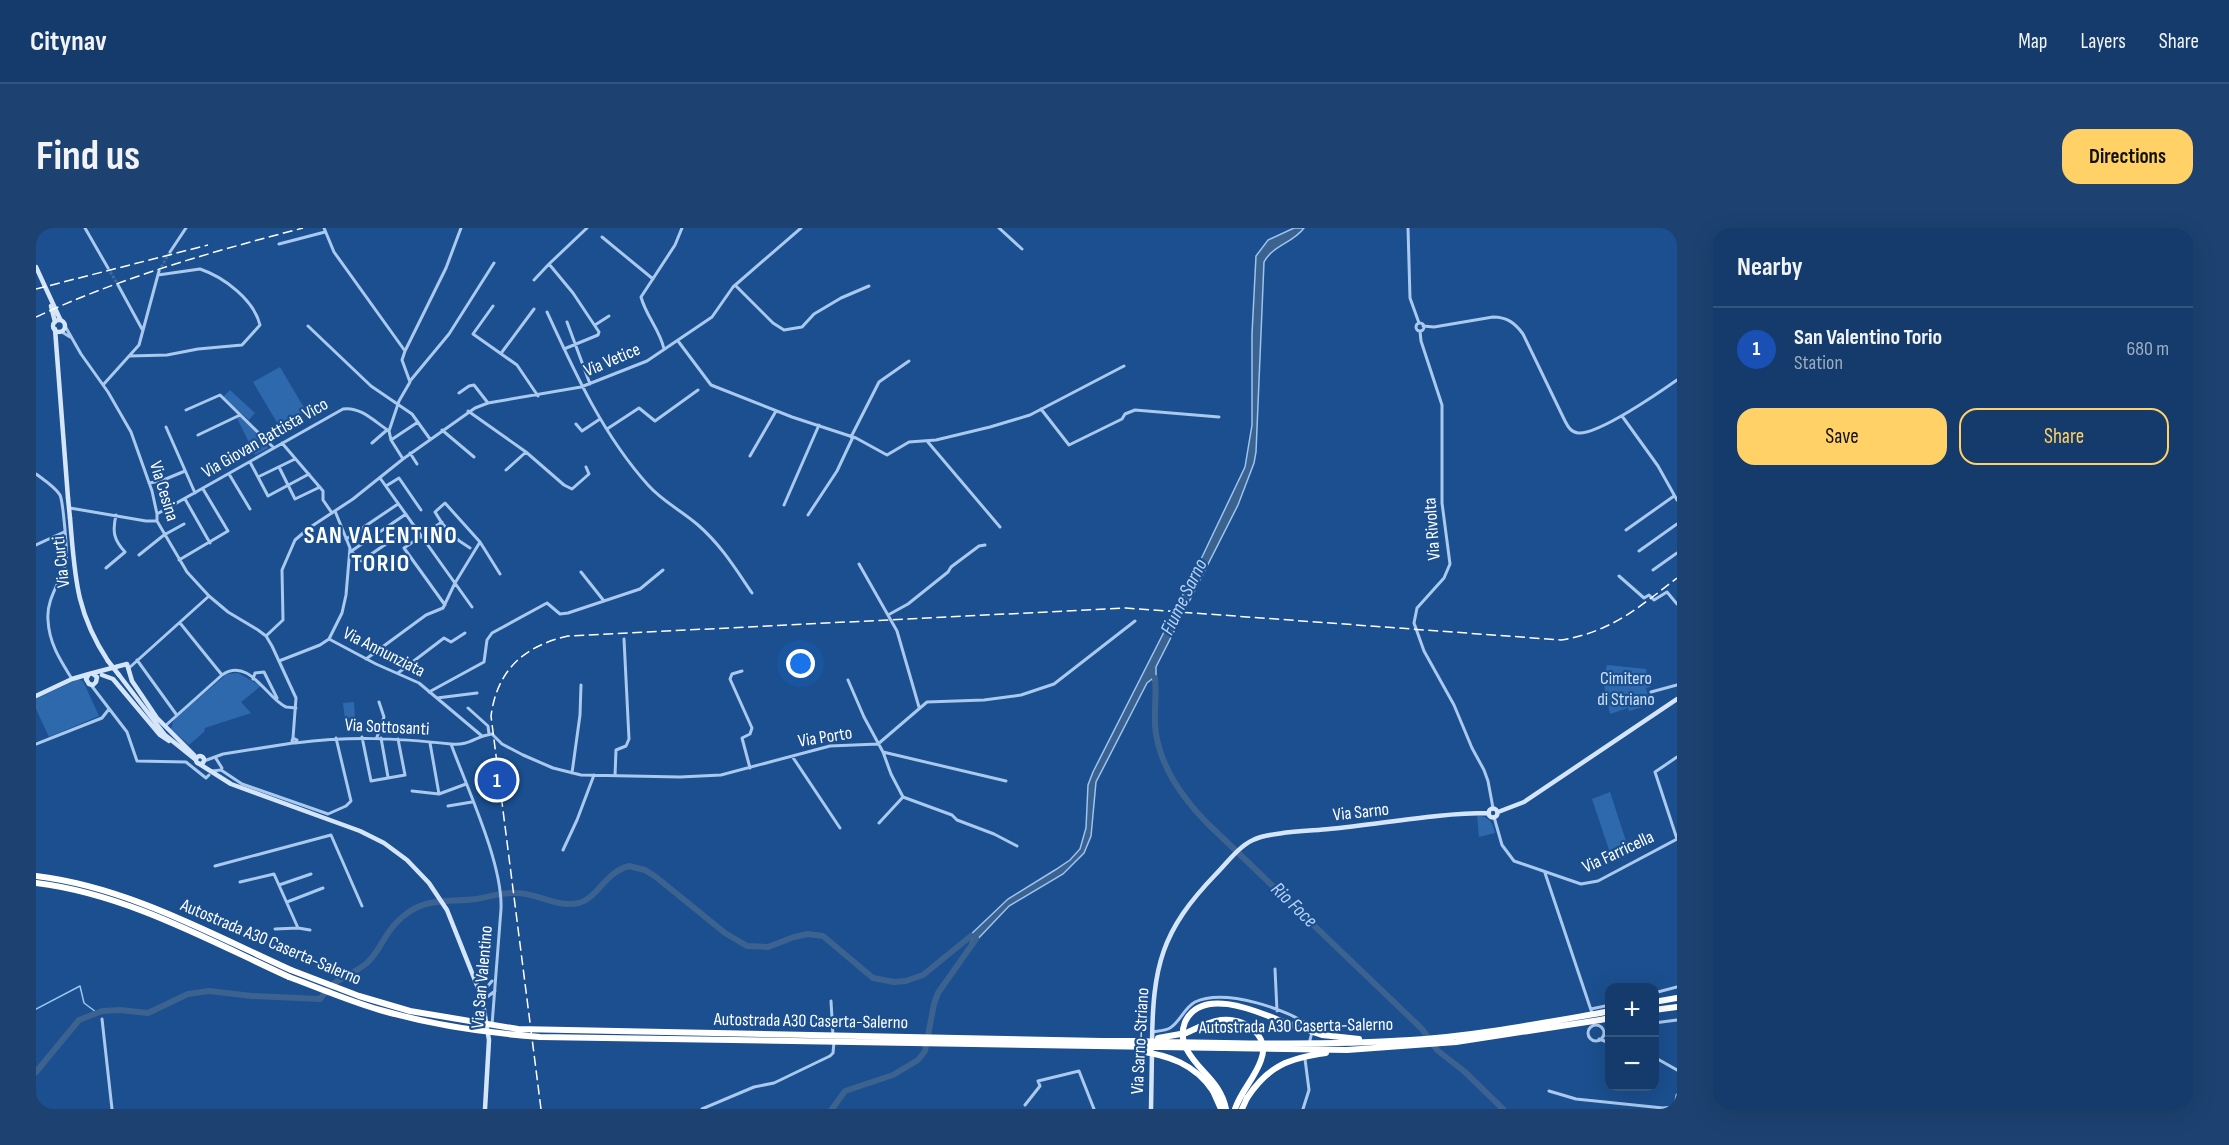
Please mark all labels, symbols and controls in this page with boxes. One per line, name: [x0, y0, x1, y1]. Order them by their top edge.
text: Citynav: [30, 25, 107, 58]
text: Map: [2018, 29, 2047, 54]
text: Layers: [2080, 29, 2126, 54]
text: Share: [2159, 29, 2199, 54]
button: Directions: [2062, 129, 2193, 184]
text: Find us: [36, 131, 140, 182]
text: Nearby: [1737, 252, 1803, 283]
text: San Valentino Torio: [1794, 324, 1942, 351]
text: 1: [1753, 337, 1760, 361]
text: 680 m: [2127, 337, 2169, 361]
street label: Via Vetice: [581, 339, 643, 381]
text: Station: [1794, 351, 1843, 375]
street label: Via Giovan Battista Vico: [198, 393, 332, 483]
button: Save: [1737, 408, 1947, 465]
button: Share: [1959, 408, 2169, 465]
street label: Via Cesina: [145, 459, 183, 524]
street label: Via Rivolta: [1419, 497, 1445, 561]
district label: SAN VALENTINO TORIO: [304, 521, 458, 578]
street label: Via Curti: [48, 535, 74, 589]
water label: Fiume Sarno: [1155, 555, 1213, 639]
street label: Via Annunziata: [340, 622, 428, 682]
your location: [786, 649, 815, 678]
park label: Cimitero di Striano: [1597, 668, 1655, 710]
street label: Via Sottosanti: [344, 714, 430, 740]
street label: Via Porto: [796, 722, 854, 752]
pin: 1: [478, 758, 516, 802]
street label: Via Sarno: [1332, 799, 1390, 825]
street label: Via Farricella: [1579, 826, 1657, 878]
water label: Rio Foce: [1266, 877, 1322, 933]
street label: Autostrada A30 Caserta-Salerno: [177, 894, 364, 990]
street label: Via San Valentino: [467, 925, 497, 1029]
map controls: [1605, 983, 1659, 1091]
button: +: [1605, 983, 1659, 1037]
street label: Via Sarno-Striano: [1127, 987, 1153, 1095]
street label: Autostrada A30 Caserta-Salerno: [713, 1009, 908, 1033]
street label: Autostrada A30 Caserta-Salerno: [1198, 1014, 1393, 1038]
button: −: [1605, 1037, 1659, 1091]

